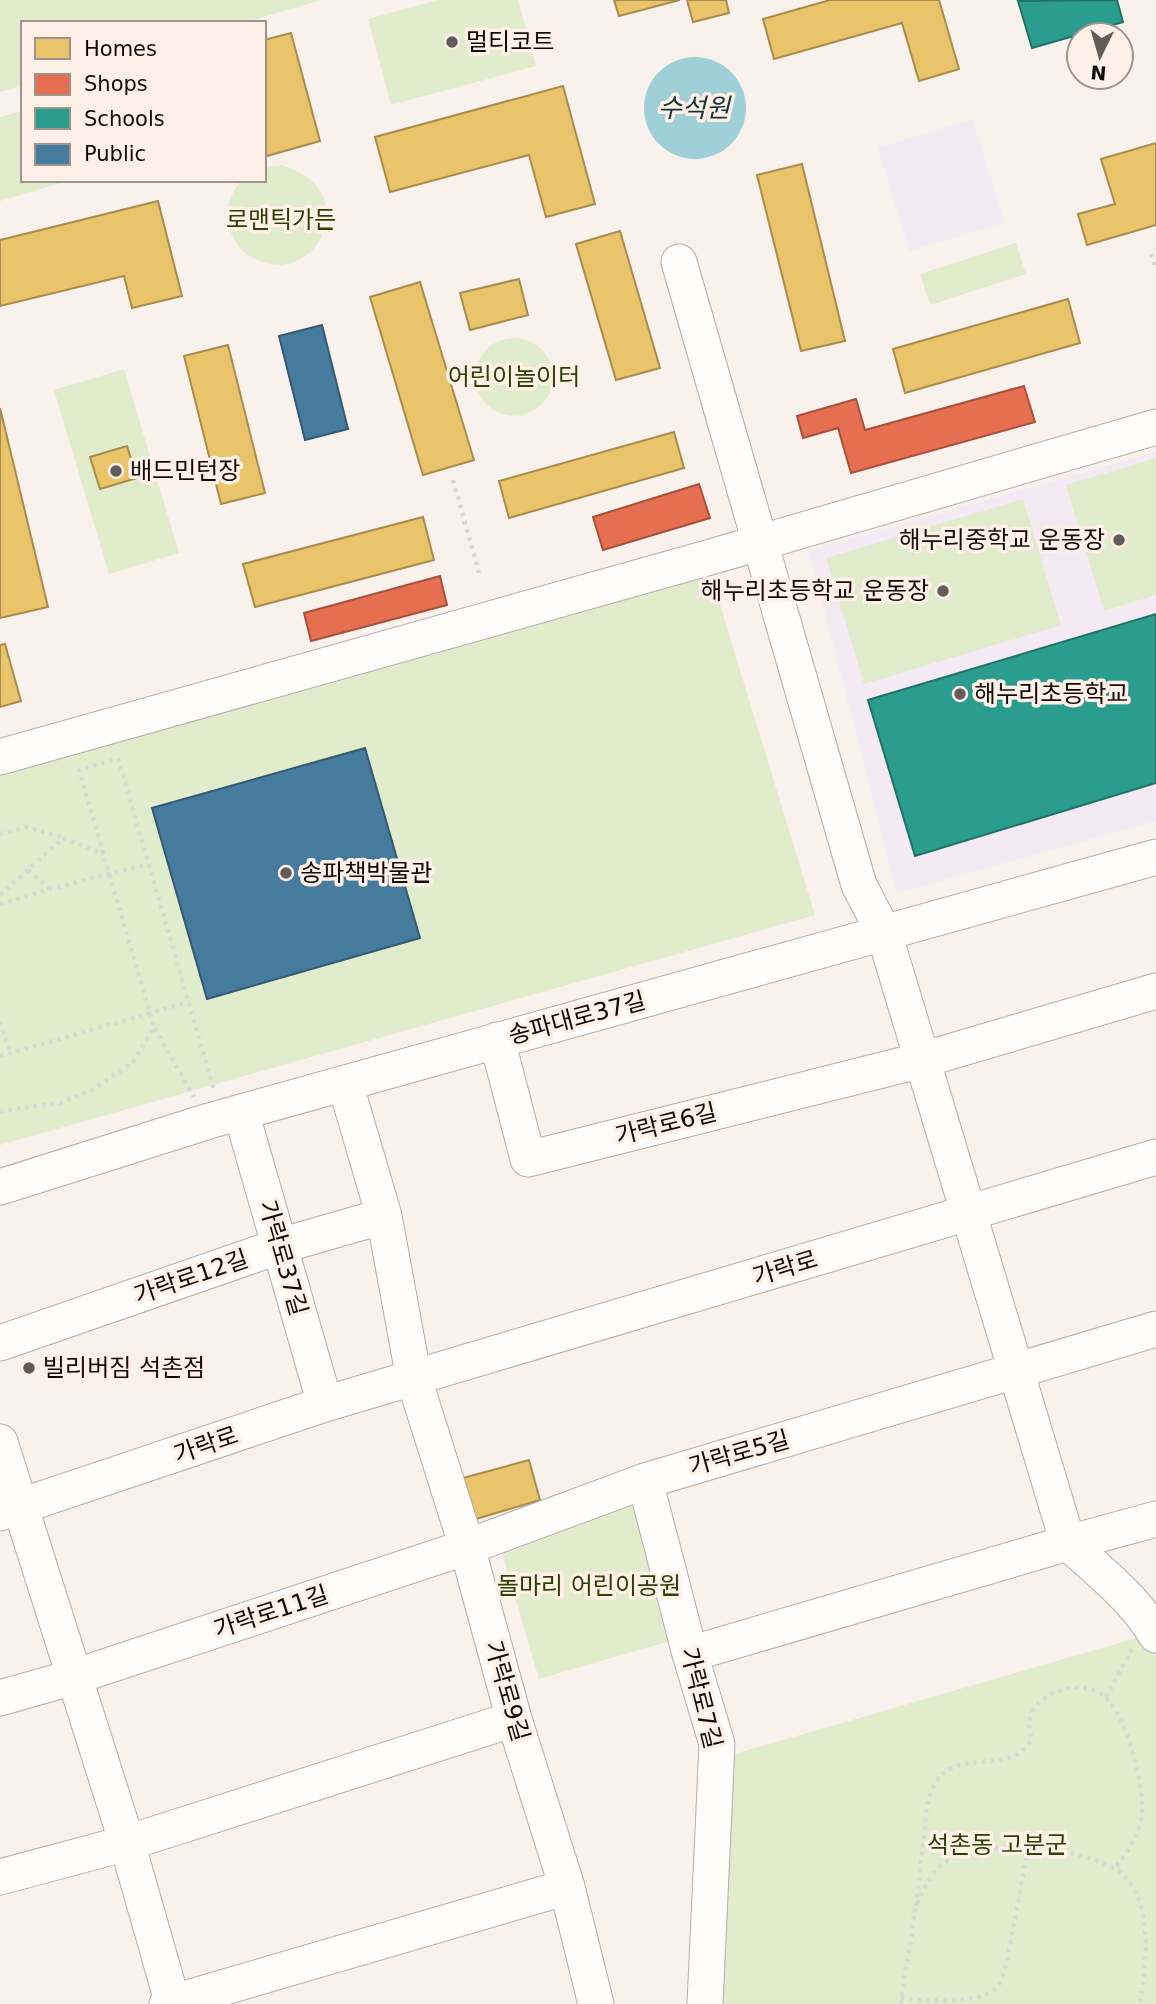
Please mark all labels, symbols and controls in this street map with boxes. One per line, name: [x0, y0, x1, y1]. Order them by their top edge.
legend: [21, 21, 266, 182]
north arrow: [1065, 21, 1135, 91]
place label: 멀티코트: [466, 28, 554, 56]
marker: 멀티코트: [444, 34, 460, 50]
text: Homes: [84, 37, 157, 61]
text: N: [1090, 61, 1107, 85]
text: Shops: [84, 72, 148, 96]
water label: 수석원: [658, 93, 732, 123]
text: Schools: [84, 107, 165, 131]
text: Public: [84, 142, 146, 166]
park label: 로맨틱가든: [226, 206, 336, 234]
park label: 어린이놀이터: [448, 363, 580, 391]
place label: 배드민턴장: [130, 457, 240, 485]
marker: 배드민턴장: [108, 463, 124, 479]
place label: 해누리중학교 운동장: [899, 526, 1105, 554]
marker: 해누리중학교 운동장: [1111, 532, 1127, 548]
place label: 해누리초등학교 운동장: [701, 577, 929, 605]
marker: 해누리초등학교 운동장: [935, 583, 951, 599]
place label: 해누리초등학교: [974, 680, 1129, 708]
marker: 해누리초등학교: [952, 686, 968, 702]
place label: 송파책박물관: [300, 859, 432, 887]
marker: 송파책박물관: [278, 865, 294, 881]
street label: 송파대로37길: [505, 986, 649, 1050]
street label: 가락로6길: [612, 1098, 720, 1150]
street label: 가락로37길: [253, 1197, 313, 1319]
street label: 가락로12길: [130, 1244, 252, 1310]
street label: 가락로: [749, 1245, 821, 1291]
place label: 빌리버짐 석촌점: [43, 1354, 205, 1382]
marker: 빌리버짐 석촌점: [21, 1360, 37, 1376]
street label: 가락로: [170, 1421, 242, 1469]
street label: 가락로5길: [685, 1425, 793, 1481]
park label: 돌마리 어린이공원: [497, 1572, 681, 1600]
street label: 가락로11길: [210, 1580, 332, 1644]
street label: 가락로9길: [479, 1637, 535, 1745]
street label: 가락로7길: [675, 1644, 727, 1752]
park label: 석촌동 고분군: [927, 1831, 1067, 1859]

